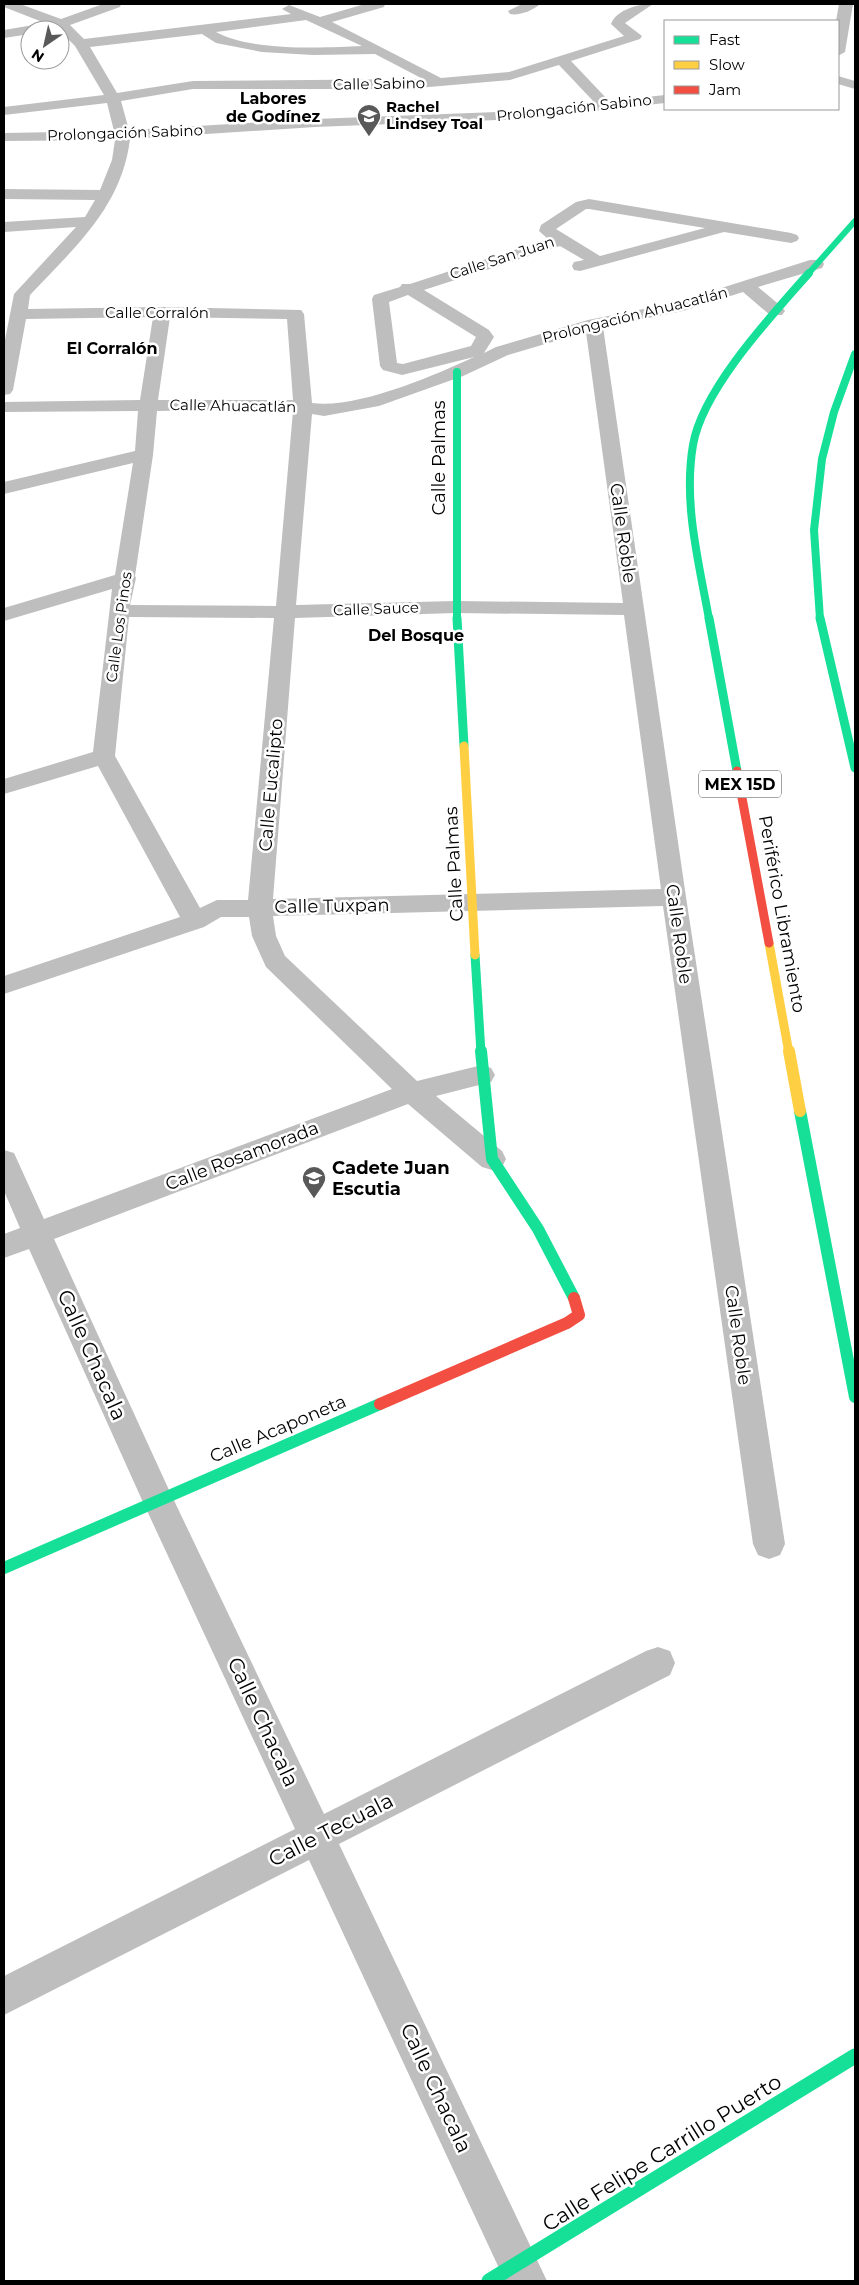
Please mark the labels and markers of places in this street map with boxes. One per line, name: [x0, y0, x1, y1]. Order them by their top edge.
place label: Rachel Lindsey Toal: [386, 97, 483, 133]
school or university icon: Rachel Lindsey Toal: [356, 103, 382, 137]
place label: Cadete Juan Escutia: [332, 1157, 450, 1200]
school or university icon: Cadete Juan Escutia: [301, 1165, 327, 1199]

